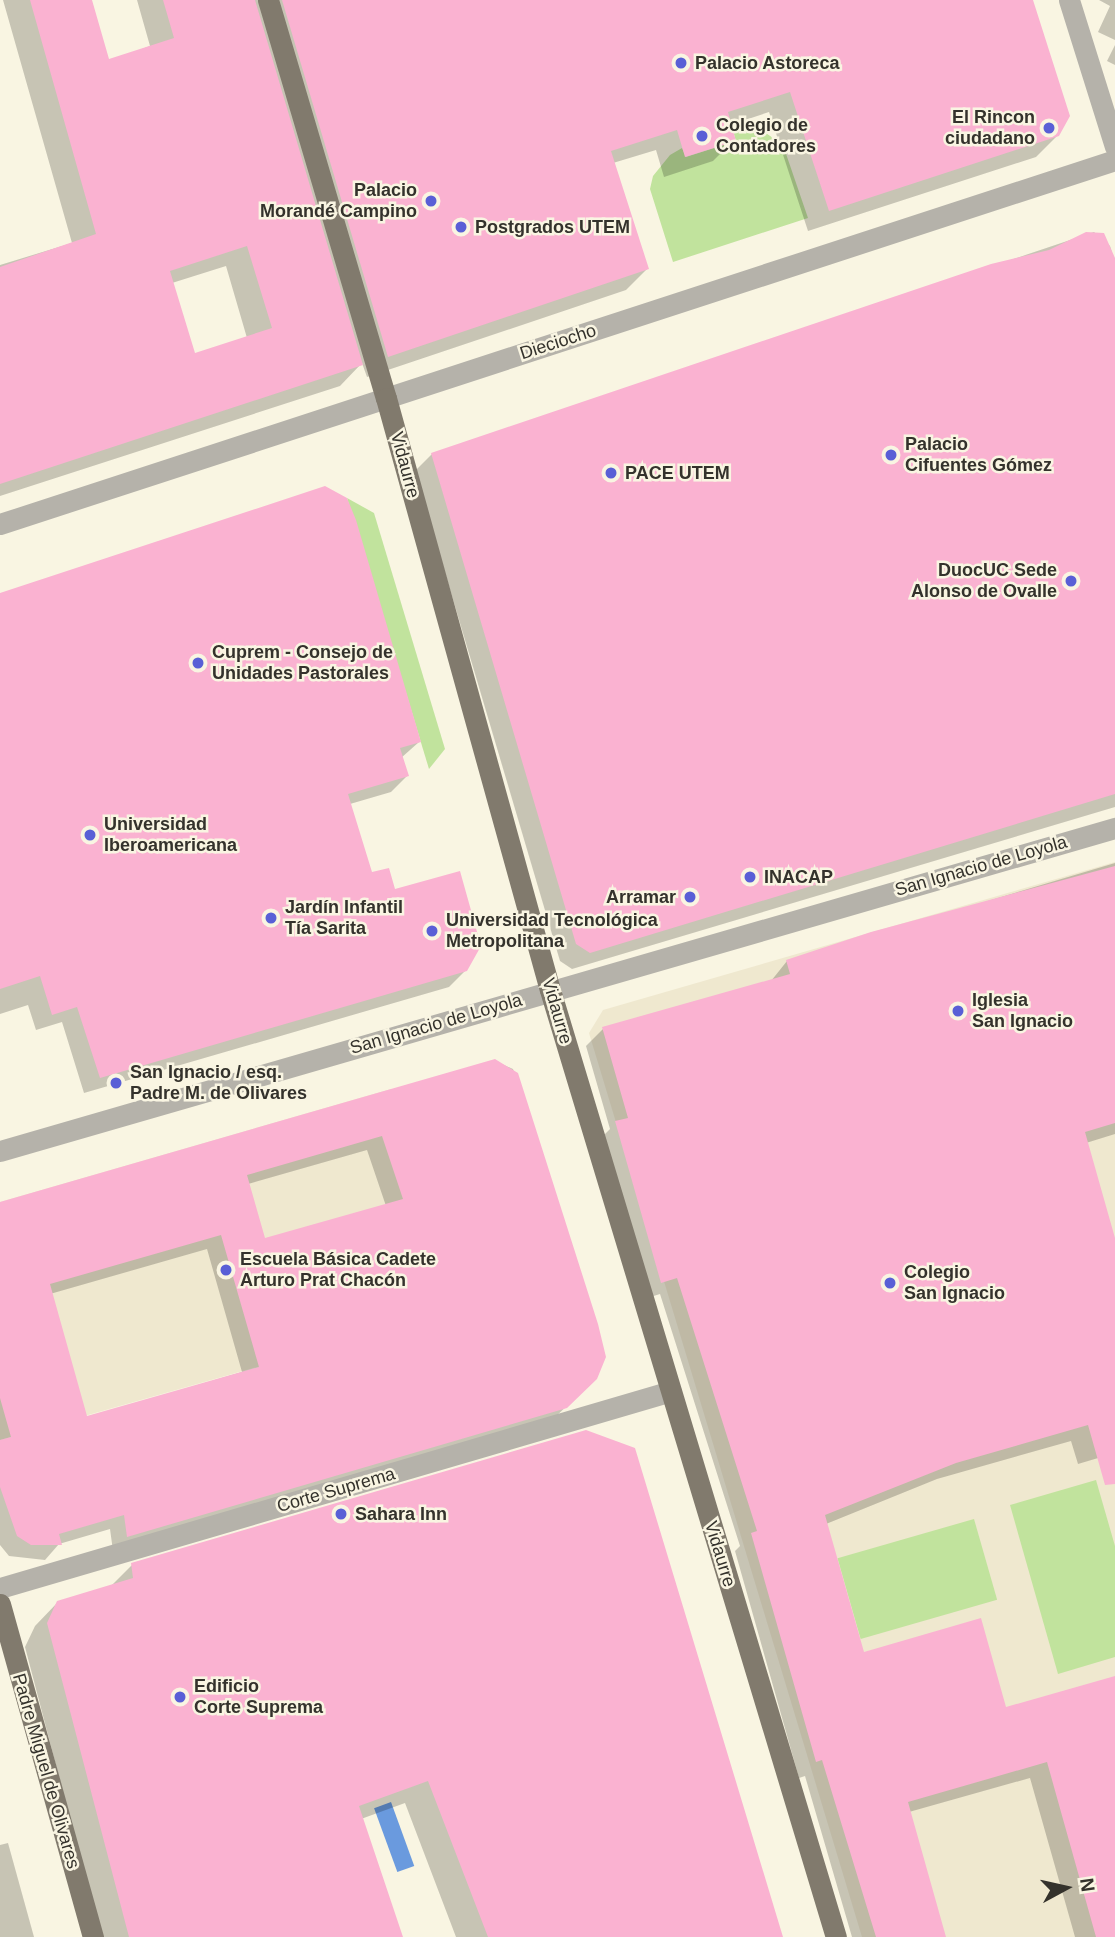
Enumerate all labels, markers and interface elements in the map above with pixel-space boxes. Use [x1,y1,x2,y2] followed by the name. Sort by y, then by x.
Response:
[695,52,840,74] place label: Palacio Astoreca
[673,55,689,71] marker: Palacio Astoreca
[945,107,1035,150] place label: El Rincon ciudadano
[716,115,816,158] place label: Colegio de Contadores
[1041,120,1057,136] marker: El Rincon ciudadano
[694,128,710,144] marker: Colegio de Contadores
[260,180,417,222] place label: Palacio Morandé Campino
[423,193,439,209] marker: Palacio Morandé Campino
[475,216,630,238] place label: Postgrados UTEM
[453,219,469,235] marker: Postgrados UTEM
[517,320,599,364] street label: Dieciocho
[386,430,424,500] street label: Vidaurre
[905,434,1052,476] place label: Palacio Cifuentes Gómez
[883,447,899,463] marker: Palacio Cifuentes Gómez
[625,462,730,484] place label: PACE UTEM
[603,465,619,481] marker: PACE UTEM
[911,560,1057,602] place label: DuocUC Sede Alonso de Ovalle
[1063,573,1079,589] marker: DuocUC Sede Alonso de Ovalle
[212,642,393,684] place label: Cuprem - Consejo de Unidades Pastorales
[190,655,206,671] marker: Cuprem - Consejo de Unidades Pastorales
[104,814,237,856] place label: Universidad Iberoamericana
[82,827,98,843] marker: Universidad Iberoamericana
[892,831,1070,901] street label: San Ignacio de Loyola
[764,866,833,888] place label: INACAP
[742,869,758,885] marker: INACAP
[606,886,676,908] place label: Arramar
[682,889,698,905] marker: Arramar
[285,897,403,940] place label: Jardín Infantil Tía Sarita
[263,910,279,926] marker: Jardín Infantil Tía Sarita
[446,910,658,953] place label: Universidad Tecnológica Metropolitana
[424,923,440,939] marker: Universidad Tecnológica Metropolitana
[537,975,577,1047] street label: Vidaurre
[347,989,525,1059] street label: San Ignacio de Loyola
[972,990,1073,1032] place label: Iglesia San Ignacio
[950,1003,966,1019] marker: Iglesia San Ignacio
[130,1062,307,1104] place label: San Ignacio / esq. Padre M. de Olivares
[108,1075,124,1091] marker: San Ignacio / esq. Padre M. de Olivares
[240,1249,436,1292] place label: Escuela Básica Cadete Arturo Prat Chacón
[218,1262,234,1278] marker: Escuela Básica Cadete Arturo Prat Chacón
[904,1262,1005,1304] place label: Colegio San Ignacio
[882,1275,898,1291] marker: Colegio San Ignacio
[274,1463,398,1517] street label: Corte Suprema
[355,1503,447,1525] place label: Sahara Inn
[333,1506,349,1522] marker: Sahara Inn
[700,1518,740,1590] street label: Vidaurre
[8,1671,84,1871] street label: Padre Miguel de Olivares
[194,1676,323,1718] place label: Edificio Corte Suprema
[172,1689,188,1705] marker: Edificio Corte Suprema
[1031,1853,1101,1923] north arrow
[1076,1877,1099,1893] text: N

